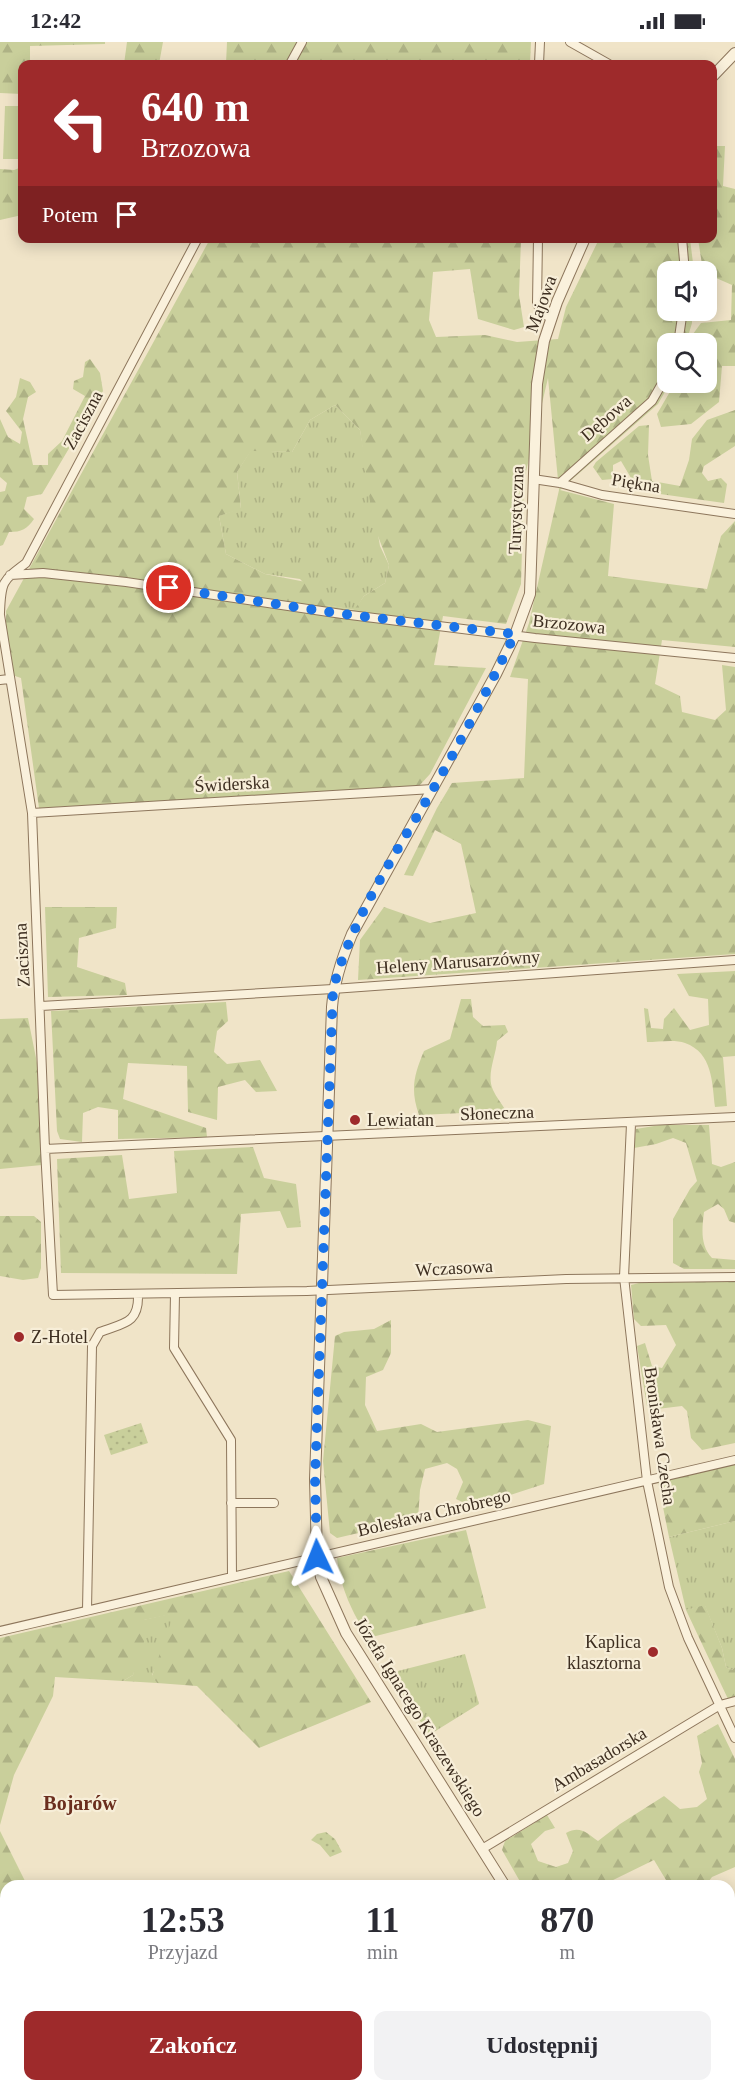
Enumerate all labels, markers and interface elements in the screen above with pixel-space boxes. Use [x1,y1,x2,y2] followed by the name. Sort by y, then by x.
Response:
[30,8,81,33] text: 12:42
[42,84,120,162] icon: left
[141,84,250,130] text: 640 m
[141,133,250,163] text: Brzozowa
[110,198,143,231] icon: arrive
[42,202,98,227] text: Potem
[657,261,717,393] map controls
[657,261,717,321] button: sound
[522,273,560,335] street label: Majowa
[657,333,717,393] button: search
[59,387,107,453] street label: Zaciszna
[577,391,635,445] street label: Dębowa
[504,466,528,554] street label: Turystyczna
[610,469,662,497] street label: Piękna
[143,562,194,613] pin
[152,571,185,604] icon: arrive
[532,610,606,638] street label: Brzozowa
[194,771,270,796] street label: Świderska
[10,923,34,987] street label: Zaciszna
[375,946,541,978] street label: Heleny Marusarzówny
[460,1102,534,1124] street label: Słoneczna
[367,1110,434,1130] place label: Lewiatan
[348,1113,362,1127] marker: Lewiatan
[415,1256,493,1280] street label: Wczasowa
[31,1327,88,1347] place label: Z-Hotel
[12,1330,26,1344] marker: Z-Hotel
[640,1366,680,1506] street label: Bronisława Czecha
[356,1486,512,1540] street label: Bolesława Chrobrego
[285,1525,349,1589] position arrow
[350,1614,490,1820] street label: Józefa Ignacego Kraszewskiego
[567,1632,641,1673] place label: Kaplica klasztorna
[646,1645,660,1659] marker: Kaplica klasztorna
[548,1723,650,1795] street label: Ambasadorska
[43,1792,117,1815] district label: Bojarów
[141,1900,225,1940] text: 12:53
[365,1900,399,1940] text: 11
[540,1900,594,1940] text: 870
[148,1941,218,1963] text: Przyjazd
[367,1941,398,1963] text: min
[559,1941,575,1963] text: m
[24,2011,362,2080] button: Zakończ
[374,2011,711,2080] button: Udostępnij

